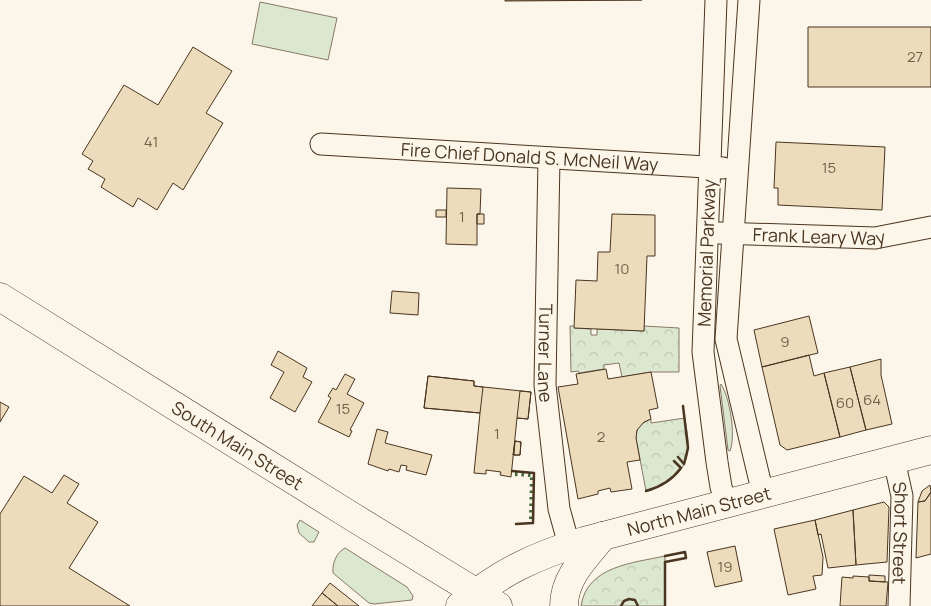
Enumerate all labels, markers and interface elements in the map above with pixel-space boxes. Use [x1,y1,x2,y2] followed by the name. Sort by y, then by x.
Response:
[907,46,923,67] house number: 27
[144,131,158,152] house number: 41
[400,137,660,176] street label: Fire Chief Donald S. McNeil Way
[822,157,836,178] house number: 15
[691,178,721,327] street label: Memorial Parkway
[459,206,465,227] house number: 1
[752,222,888,250] street label: Frank Leary Way
[615,258,630,279] house number: 10
[533,303,559,404] street label: Turner Lane
[780,331,790,352] house number: 9
[863,389,881,410] house number: 64
[836,392,854,413] house number: 60
[167,395,308,495] street label: South Main Street
[336,398,350,419] house number: 15
[494,423,500,444] house number: 1
[597,426,605,447] house number: 2
[887,479,914,585] street label: Short Street
[625,481,773,541] street label: North Main Street
[717,556,733,577] house number: 19

